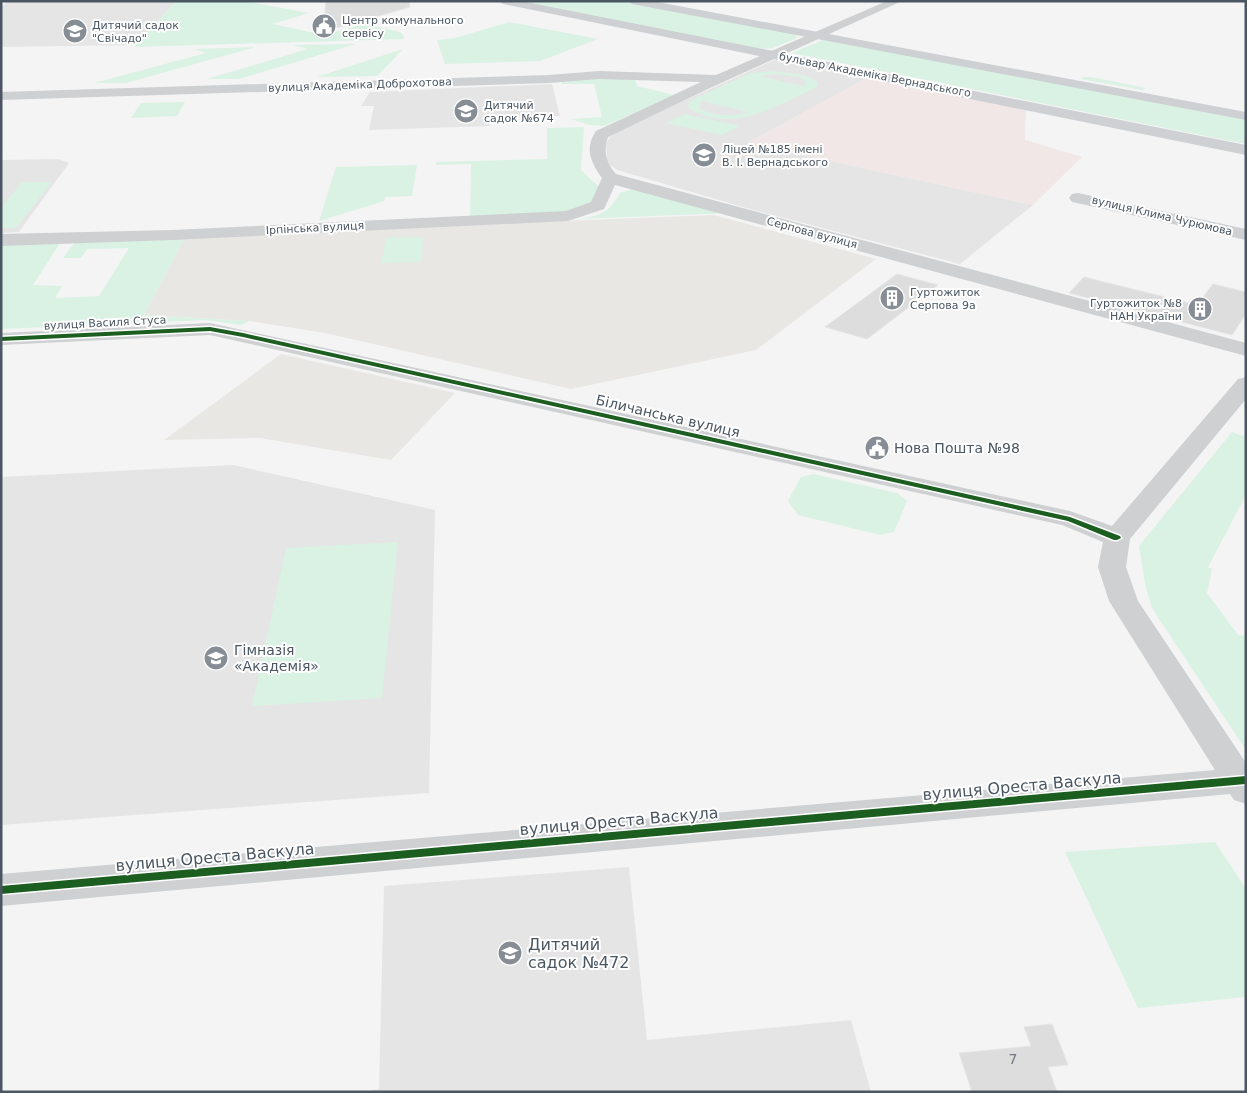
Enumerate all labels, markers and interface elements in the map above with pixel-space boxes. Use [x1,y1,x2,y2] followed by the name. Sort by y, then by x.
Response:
[311,13,337,39] public building icon: Центр комунального сервісу
[342,14,464,40] place label: Центр комунального сервісу
[62,18,88,44] school or university icon: Дитячий садок "Свічадо"
[92,19,179,45] place label: Дитячий садок "Свічадо"
[778,50,972,100] street label: бульвар Академіка Вернадського
[268,75,452,95] street label: вулиця Академіка Доброхотова
[453,98,479,124] school or university icon: Дитячий садок №674
[484,99,554,125] place label: Дитячий садок №674
[691,142,717,168] school or university icon: Ліцей №185 імені В. І. Вернадського
[722,143,828,169] place label: Ліцей №185 імені В. І. Вернадського
[1090,193,1234,239] street label: вулиця Клима Чурюмова
[765,215,859,251] street label: Серпова вулиця
[266,219,364,237] street label: Ірпінська вулиця
[879,285,905,311] building icon: Гуртожиток Серпова 9а
[910,286,981,312] place label: Гуртожиток Серпова 9а
[1187,296,1213,322] building icon: Гуртожиток №8 НАН України
[1090,297,1182,323] place label: Гуртожиток №8 НАН України
[43,313,167,333] street label: вулиця Василя Стуса
[594,392,742,440] street label: Біличанська вулиця
[864,435,890,461] public building icon: Нова Пошта №98
[894,440,1020,456] place label: Нова Пошта №98
[234,642,319,674] place label: Гімназія «Академія»
[203,645,229,671] school or university icon: Гімназія «Академія»
[922,768,1122,804] street label: вулиця Ореста Васкула
[519,803,719,839] street label: вулиця Ореста Васкула
[115,839,315,875] street label: вулиця Ореста Васкула
[528,935,629,972] place label: Дитячий садок №472
[497,940,523,966] school or university icon: Дитячий садок №472
[1009,1051,1017,1067] house number: 7

